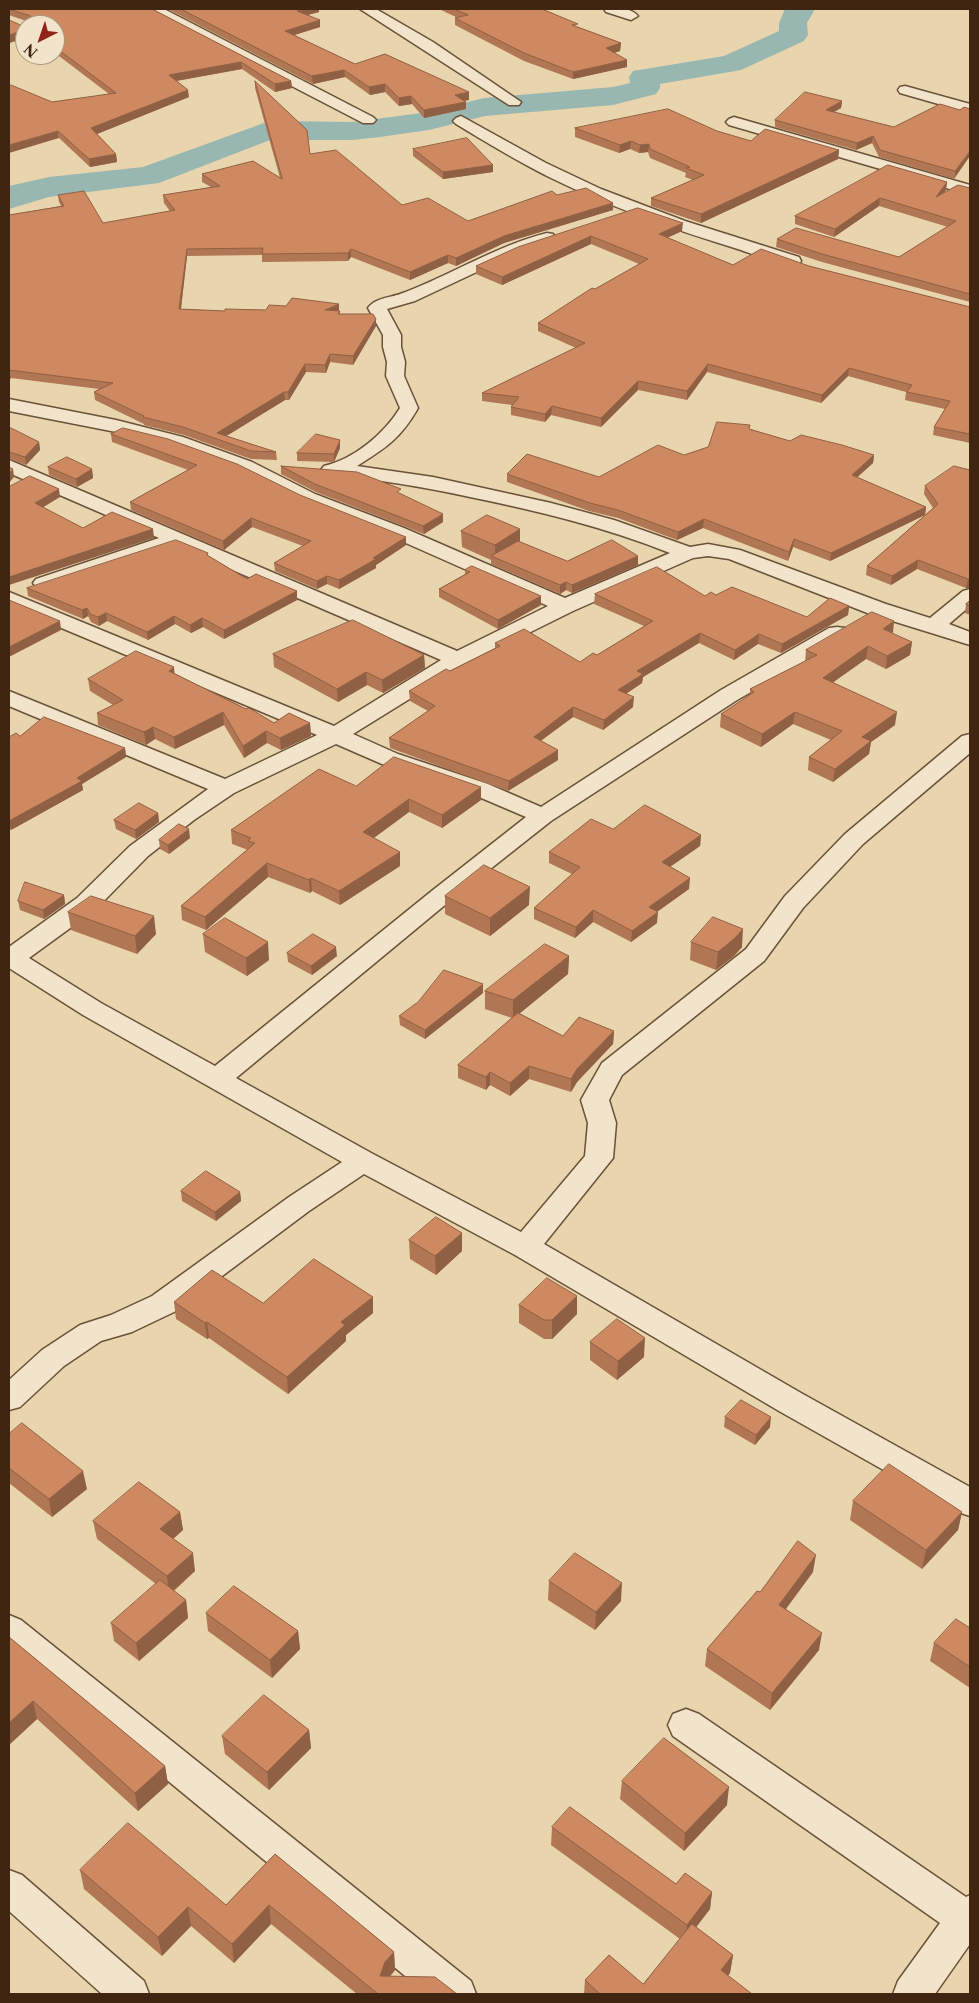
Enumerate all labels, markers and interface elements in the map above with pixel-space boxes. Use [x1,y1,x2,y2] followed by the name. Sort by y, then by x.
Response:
[15,15,65,65] north arrow
[20,40,41,61] text: N

